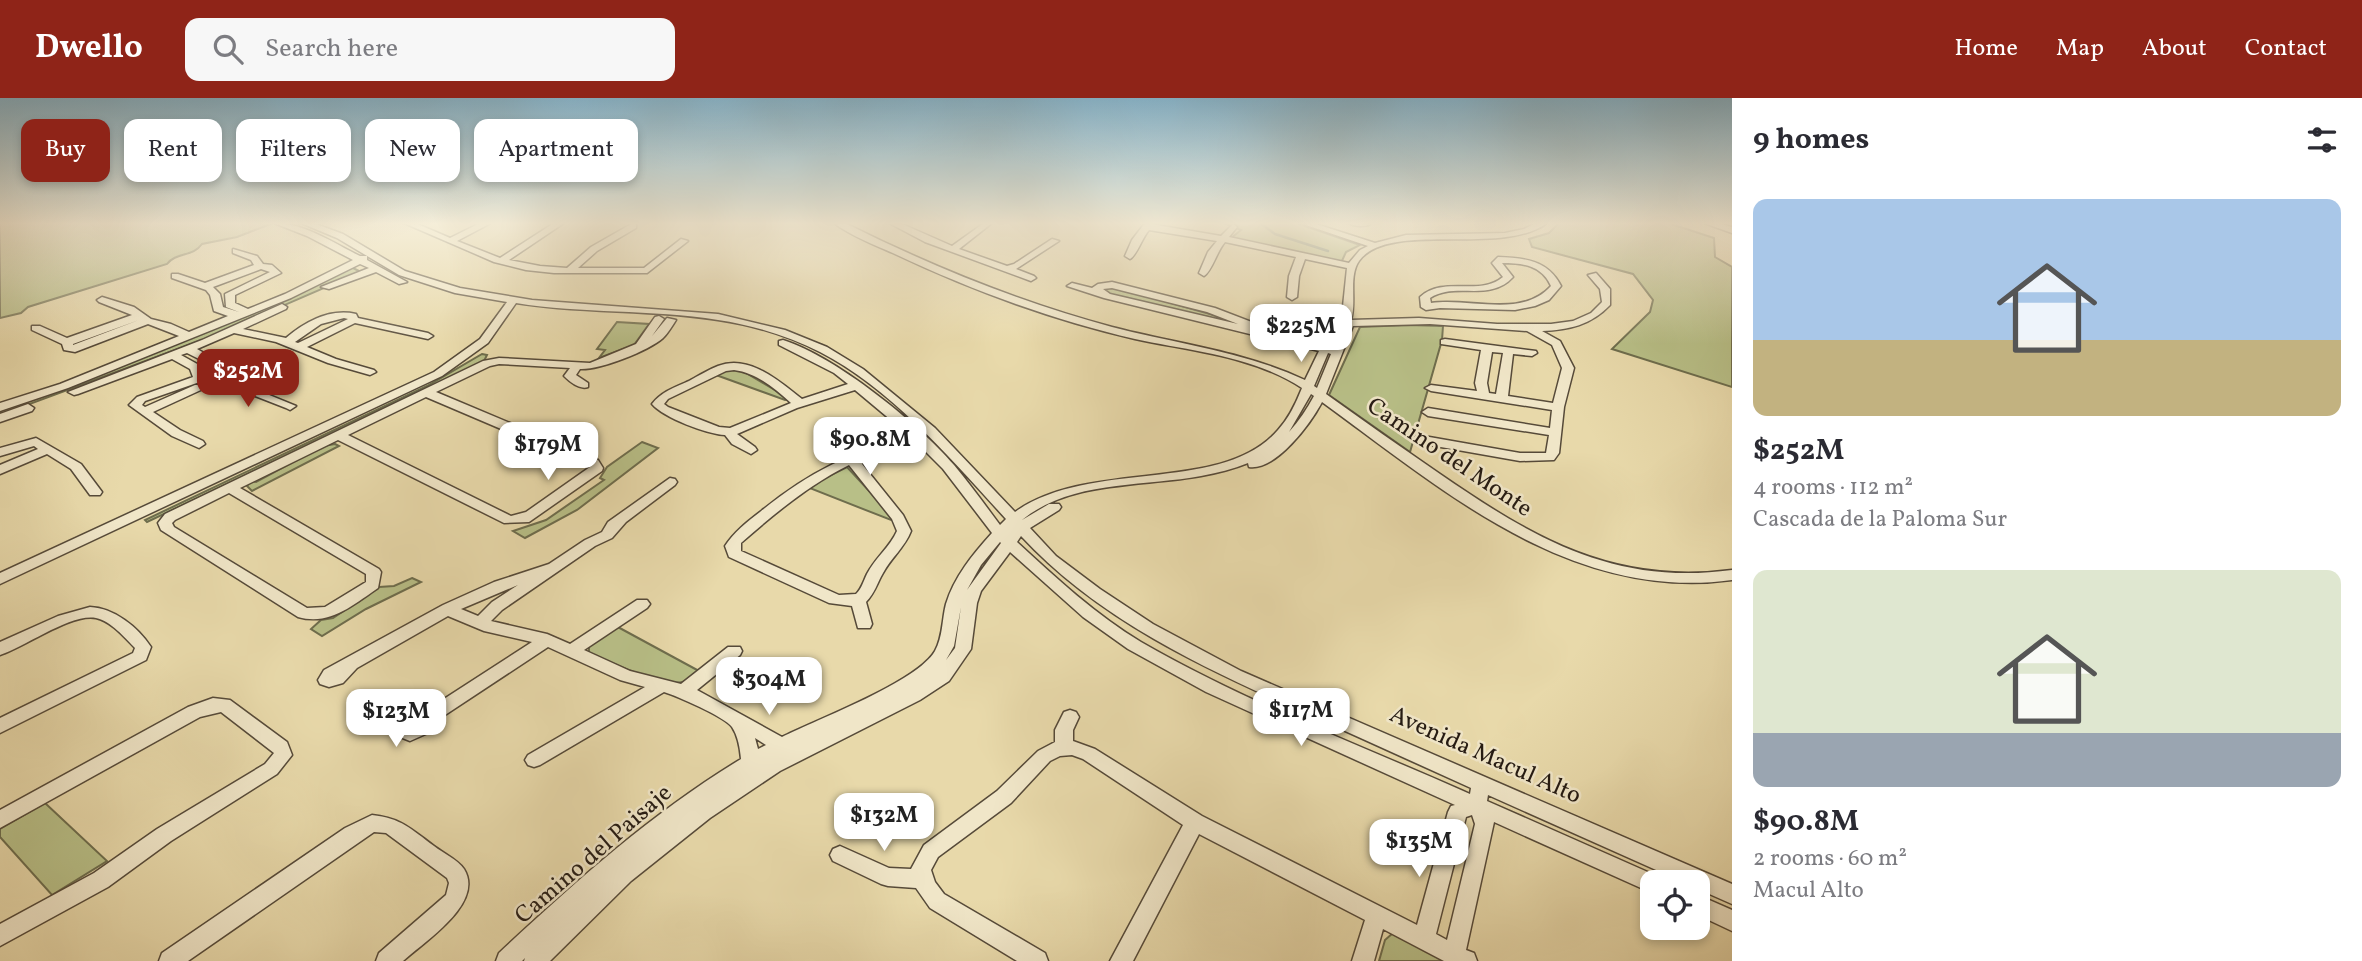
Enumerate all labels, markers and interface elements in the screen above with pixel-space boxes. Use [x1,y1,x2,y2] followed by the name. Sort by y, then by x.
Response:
[185,18,675,81] search box
[35,26,143,72] text: Dwello
[209,30,247,68] icon: search
[265,31,398,67] text: Search here
[1954,32,2018,66] text: Home
[2056,32,2104,66] text: Map
[2142,32,2207,66] text: About
[2245,32,2327,66] text: Contact
[21,119,110,182] chip: Buy
[124,119,222,182] chip: Rent
[236,119,351,182] chip: Filters
[365,119,460,182] chip: New
[474,119,638,182] chip: Apartment
[1753,119,1869,161] text: 9 homes
[2303,121,2341,159] icon: filters
[1984,245,2110,371] icon: home
[1252,304,1350,364] pin: $225M
[1266,311,1336,343] text: $225M
[199,350,297,409] pin: $252M
[213,356,283,388] text: $252M
[1359,390,1539,526] street label: Camino del Monte
[813,418,927,477] pin: $90.8M
[499,422,597,482] pin: $179M
[829,424,911,456] text: $90.8M
[514,429,582,461] text: $179M
[1753,430,1844,472] text: $252M
[1753,472,1913,504] text: 4 rooms · 112 m²
[1753,504,2007,536] text: Cascada de la Paloma Sur
[1984,616,2110,742] icon: home
[720,658,818,717] pin: $304M
[732,664,806,696] text: $304M
[1252,688,1350,748] pin: $117M
[347,690,445,749] pin: $123M
[1269,695,1333,727] text: $117M
[362,696,430,728] text: $123M
[1384,698,1586,814] street label: Avenida Macul Alto
[508,777,680,933] street label: Camino del Paisaje
[835,794,933,853] pin: $132M
[850,800,918,832] text: $132M
[1753,801,1859,843] text: $90.8M
[1370,820,1468,879] pin: $135M
[1385,826,1453,858] text: $135M
[1753,843,1907,875] text: 2 rooms · 60 m²
[1640,870,1710,940] map controls
[1640,870,1710,940] button: locate
[1753,875,1864,907] text: Macul Alto

